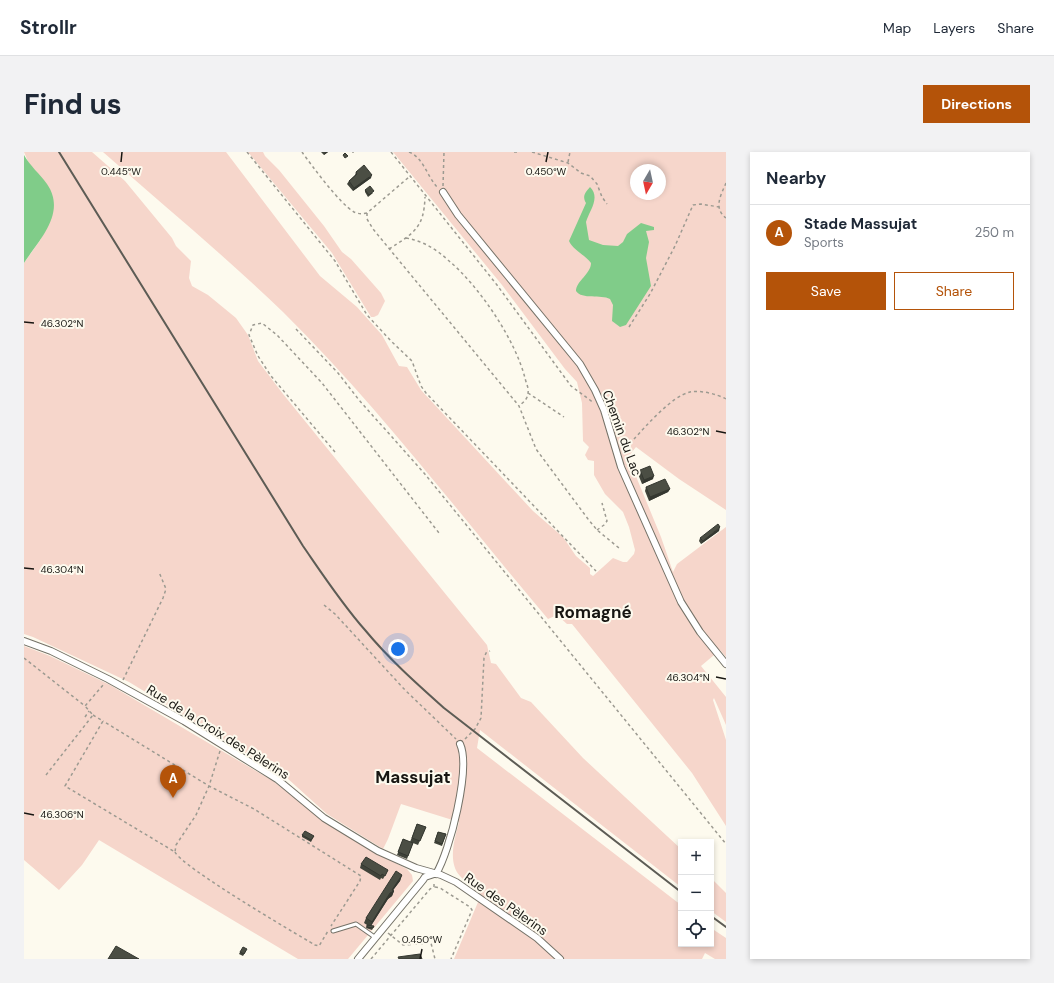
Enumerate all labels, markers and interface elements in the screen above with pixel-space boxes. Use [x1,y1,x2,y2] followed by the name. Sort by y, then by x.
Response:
[20,15,77,40] text: Strollr
[883,19,911,37] text: Map
[933,19,975,37] text: Layers
[997,19,1034,37] text: Share
[923,85,1030,123] button: Directions
[24,86,122,123] text: Find us
[630,164,666,200] north arrow
[101,165,141,178] text: 0.445°W
[526,165,567,178] text: 0.450°W
[766,167,826,189] text: Nearby
[804,214,917,234] text: Stade Massujat
[774,224,784,241] text: A
[975,224,1014,241] text: 250 m
[804,234,844,251] text: Sports
[766,272,886,310] button: Save
[894,272,1014,310] button: Share
[41,317,83,330] text: 46.302°N
[599,388,645,478] street label: Chemin du Lac
[667,425,709,438] text: 46.302°N
[40,563,84,576] text: 46.304°N
[554,601,632,623] district label: Romagné
[388,639,408,659] your location
[666,671,710,684] text: 46.304°N
[143,681,293,783] street label: Rue de la Croix des Pèlerins
[160,765,186,798] pin: A
[375,766,451,788] district label: Massujat
[40,808,84,821] text: 46.306°N
[678,839,714,947] map controls
[678,839,714,875] button: +
[461,869,551,939] street label: Rue des Pèlerins
[678,875,714,911] button: −
[678,911,714,947] button: locate
[402,933,443,946] text: 0.450°W

